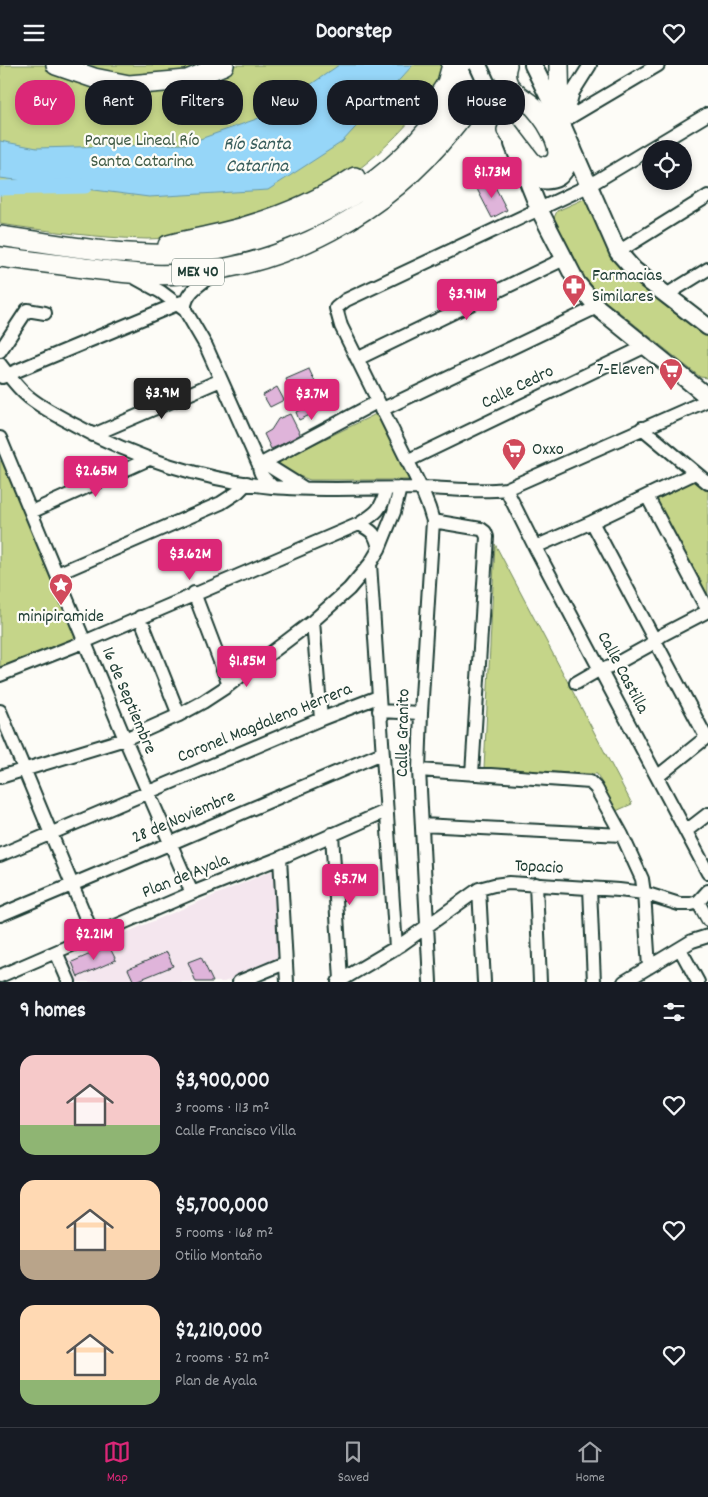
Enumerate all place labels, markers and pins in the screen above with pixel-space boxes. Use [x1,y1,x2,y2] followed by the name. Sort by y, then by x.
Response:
[451,157,533,199] pin: $1.73M
[592,264,663,310] place label: Farmacias Similares
[561,273,587,307] pharmacy icon: Farmacias Similares
[426,279,508,321] pin: $3.91M
[658,357,684,391] supermarket icon: 7-Eleven
[597,358,654,383] place label: 7-Eleven
[127,377,197,420] pin: $3.9M
[277,379,347,421] pin: $3.7M
[501,437,527,471] supermarket icon: Oxxo
[532,438,564,463] place label: Oxxo
[55,455,137,498] pin: $2.65M
[149,539,231,581] pin: $3.62M
[48,572,74,606] place icon: minipiramide
[18,605,104,630] place label: minipiramide
[206,645,288,688] pin: $1.85M
[315,863,385,906] pin: $5.7M
[53,919,135,961] pin: $2.21M

